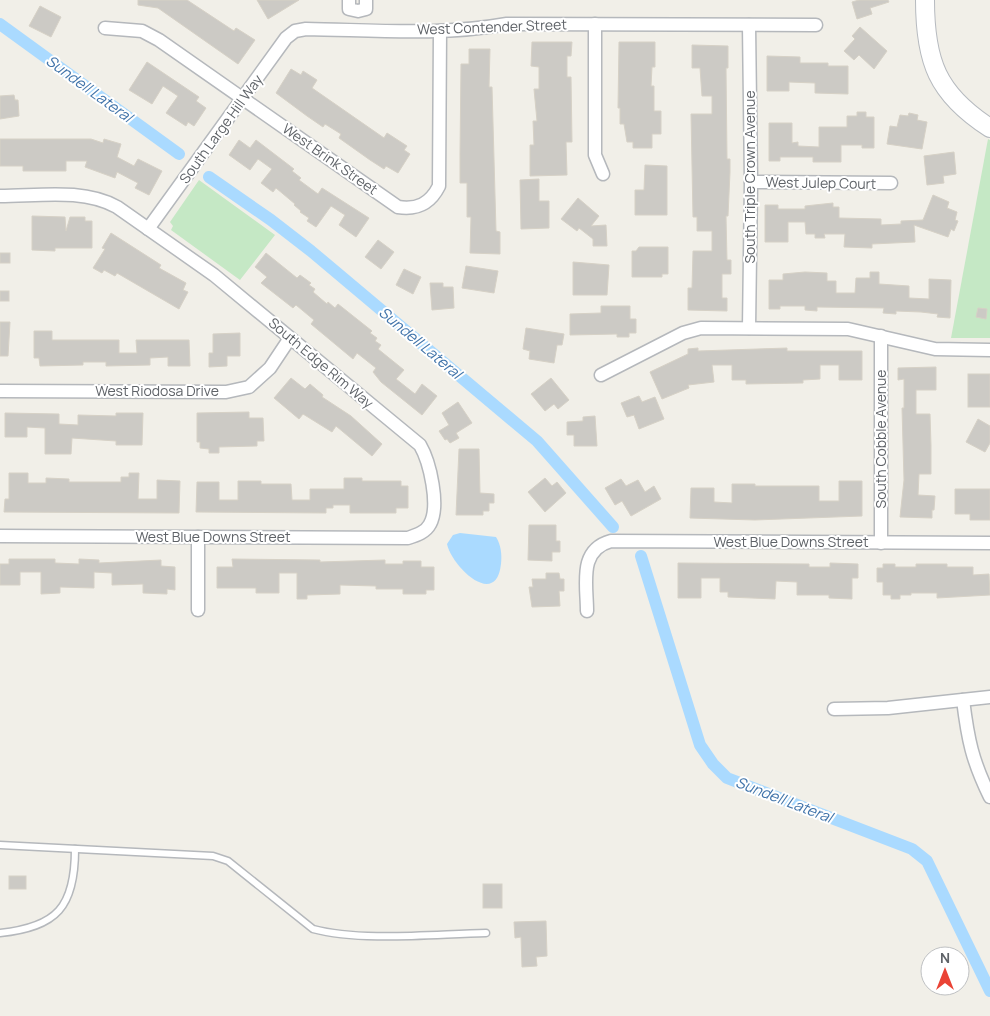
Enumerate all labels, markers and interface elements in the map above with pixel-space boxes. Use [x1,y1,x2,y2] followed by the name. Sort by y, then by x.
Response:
[417,14,568,39] street label: West Contender Street
[42,50,139,129] water label: Sundell Lateral
[175,70,267,187] street label: South Large Hill Way
[740,90,759,264] street label: South Triple Crown Avenue
[279,119,382,199] street label: West Brink Street
[766,172,877,193] street label: West Julep Court
[374,302,468,385] water label: Sundell Lateral
[265,313,378,413] street label: South Edge Rim Way
[871,369,890,509] street label: South Cobble Avenue
[95,381,219,400] street label: West Riodosa Drive
[135,527,291,546] street label: West Blue Downs Street
[713,532,869,551] street label: West Blue Downs Street
[733,771,838,829] water label: Sundell Lateral
[920,946,970,996] north arrow
[940,948,950,967] text: N

